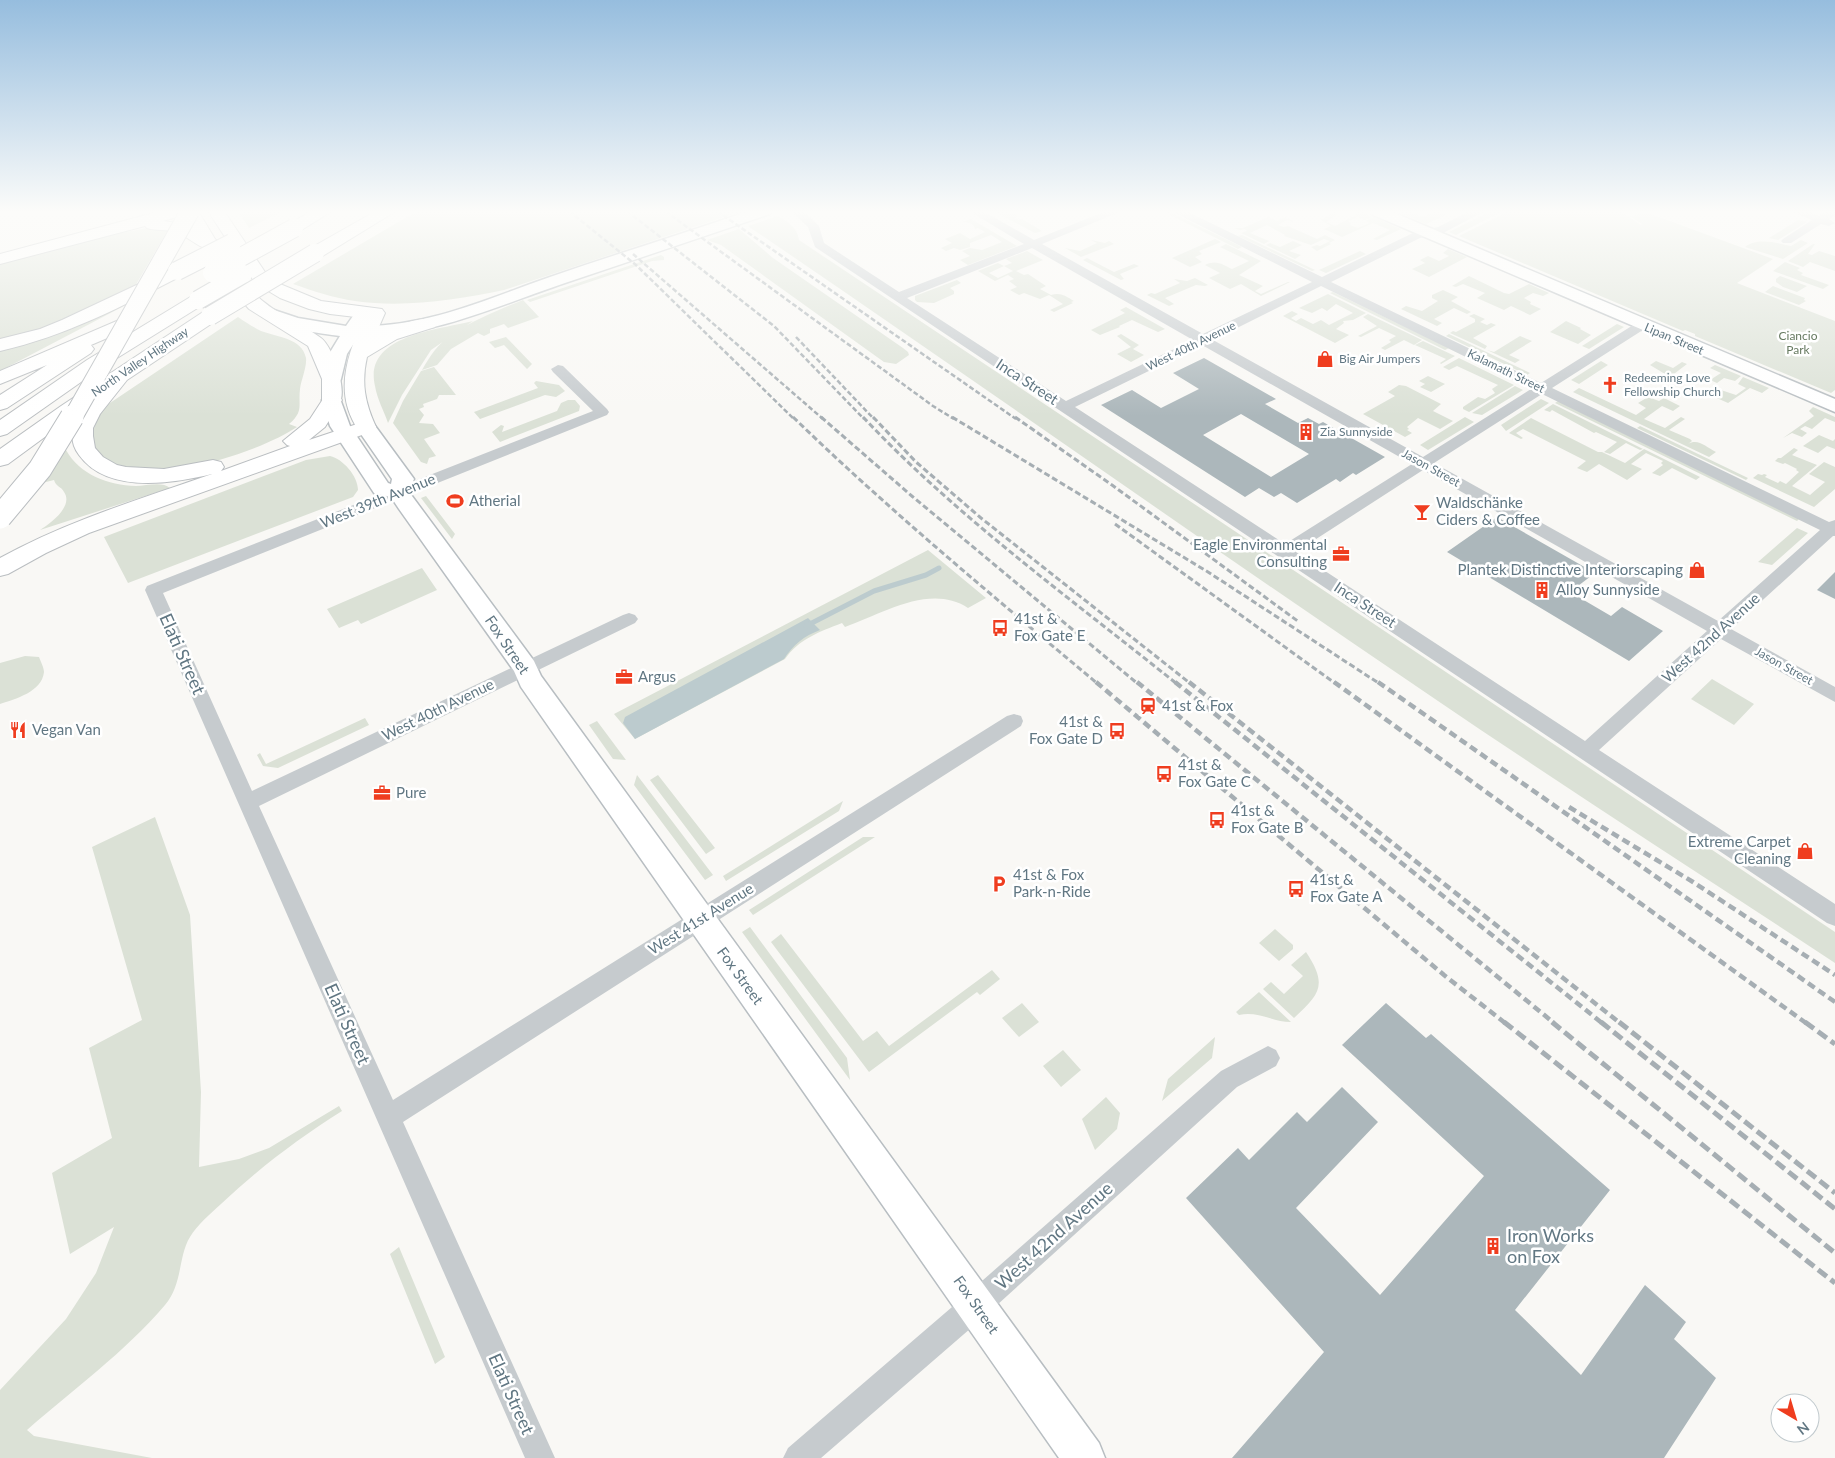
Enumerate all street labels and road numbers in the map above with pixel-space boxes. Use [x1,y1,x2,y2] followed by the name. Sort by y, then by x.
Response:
[1143,317,1238,374] street label: West 40th Avenue
[1642,319,1707,358] street label: Lipan Street
[88,323,192,400] street label: North Valley Highway
[1465,345,1548,396] street label: Kalamath Street
[993,354,1062,408] street label: Inca Street
[1400,445,1464,490] street label: Jason Street
[317,469,438,531] street label: West 39th Avenue
[1331,577,1400,631] street label: Inca Street
[1658,589,1763,686] street label: West 42nd Avenue
[155,610,211,698] street label: Elati Street
[482,612,534,678] street label: Fox Street
[1753,643,1817,688] street label: Jason Street
[379,674,497,744] street label: West 40th Avenue
[645,879,756,958] street label: West 41st Avenue
[714,943,768,1008] street label: Fox Street
[320,980,376,1068] street label: Elati Street
[990,1177,1117,1294] street label: West 42nd Avenue
[950,1272,1004,1337] street label: Fox Street
[484,1350,540,1438] street label: Elati Street

